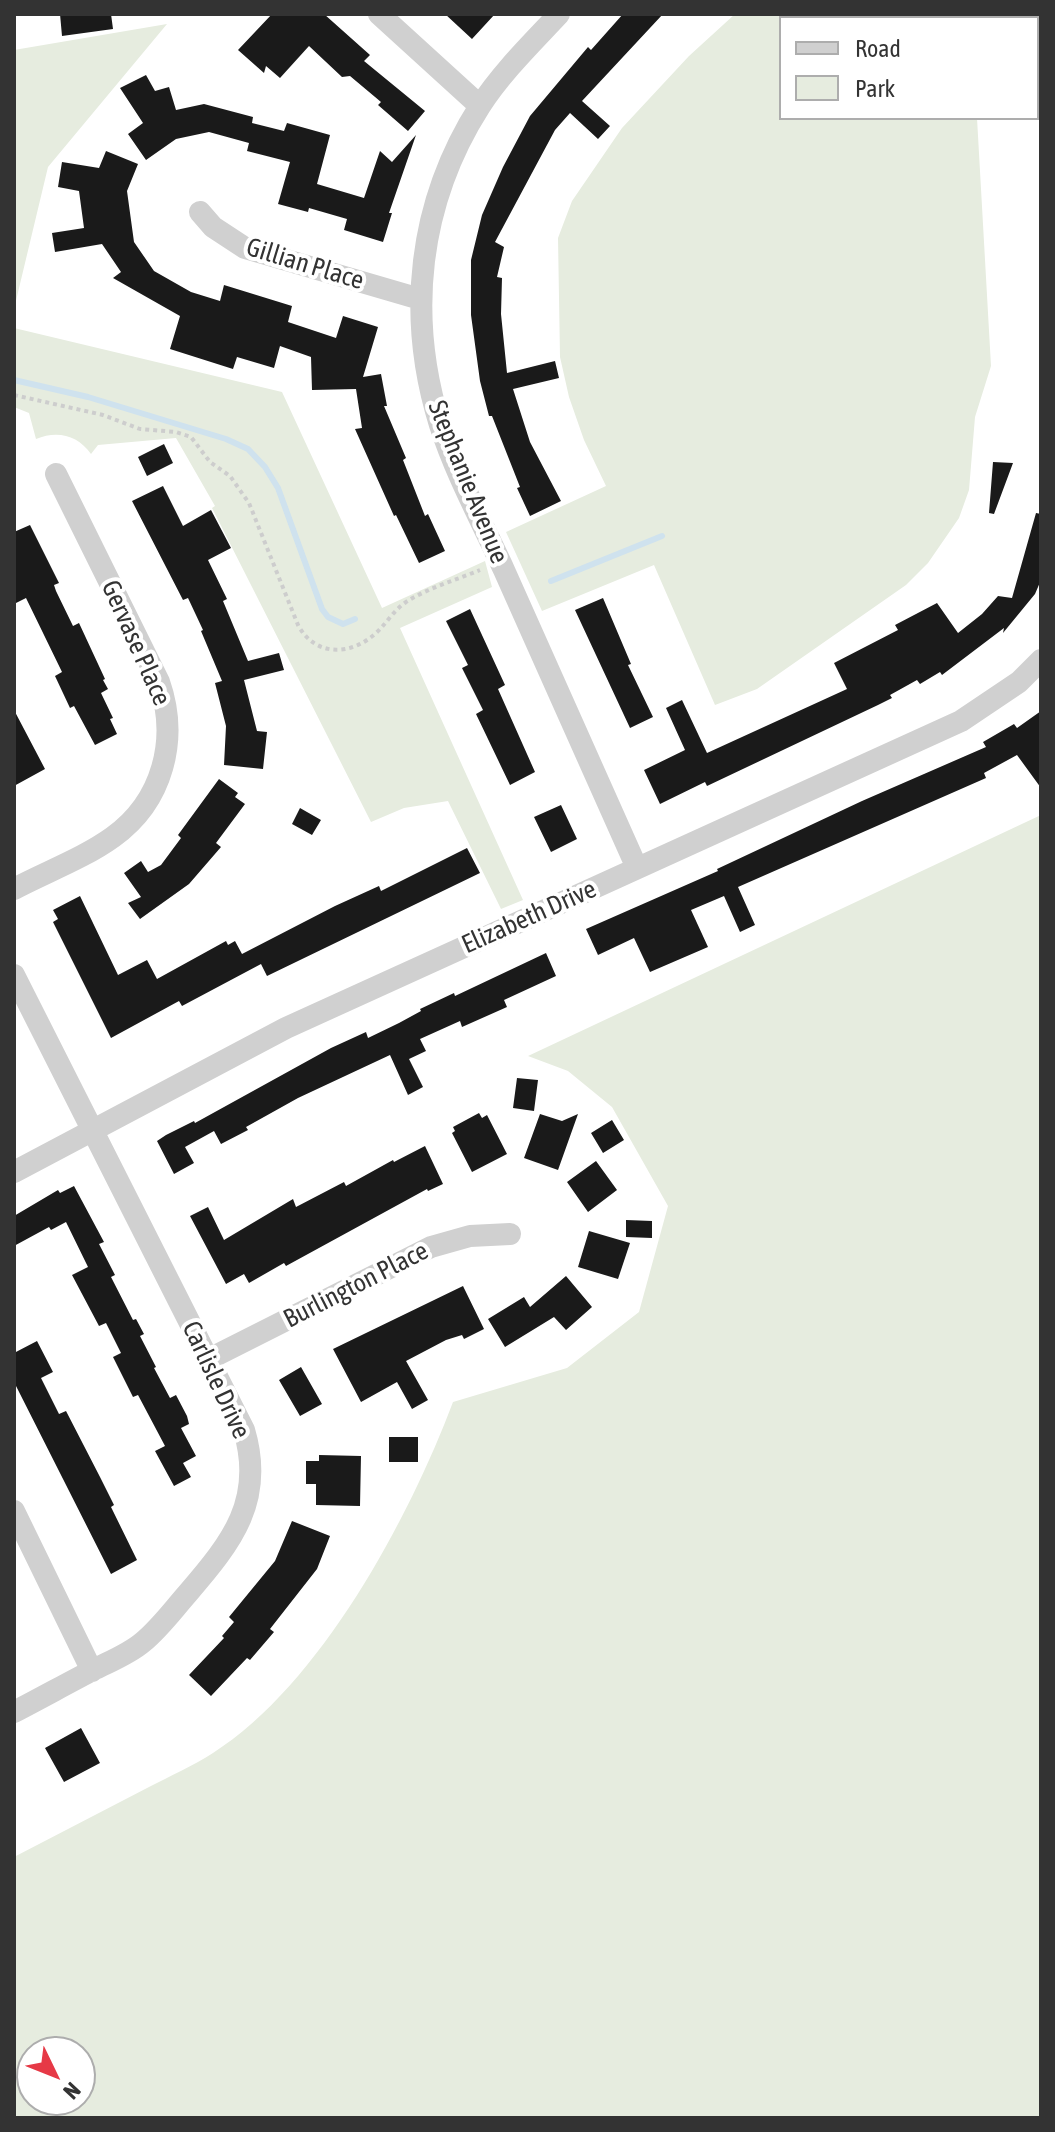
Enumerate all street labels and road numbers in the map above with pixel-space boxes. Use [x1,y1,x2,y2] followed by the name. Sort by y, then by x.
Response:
[243,231,367,297] street label: Gillian Place
[421,396,515,568] street label: Stephanie Avenue
[95,576,177,710] street label: Gervase Place
[457,874,601,960] street label: Elizabeth Drive
[279,1235,433,1335] street label: Burlington Place
[175,1316,257,1444] street label: Carlisle Drive

